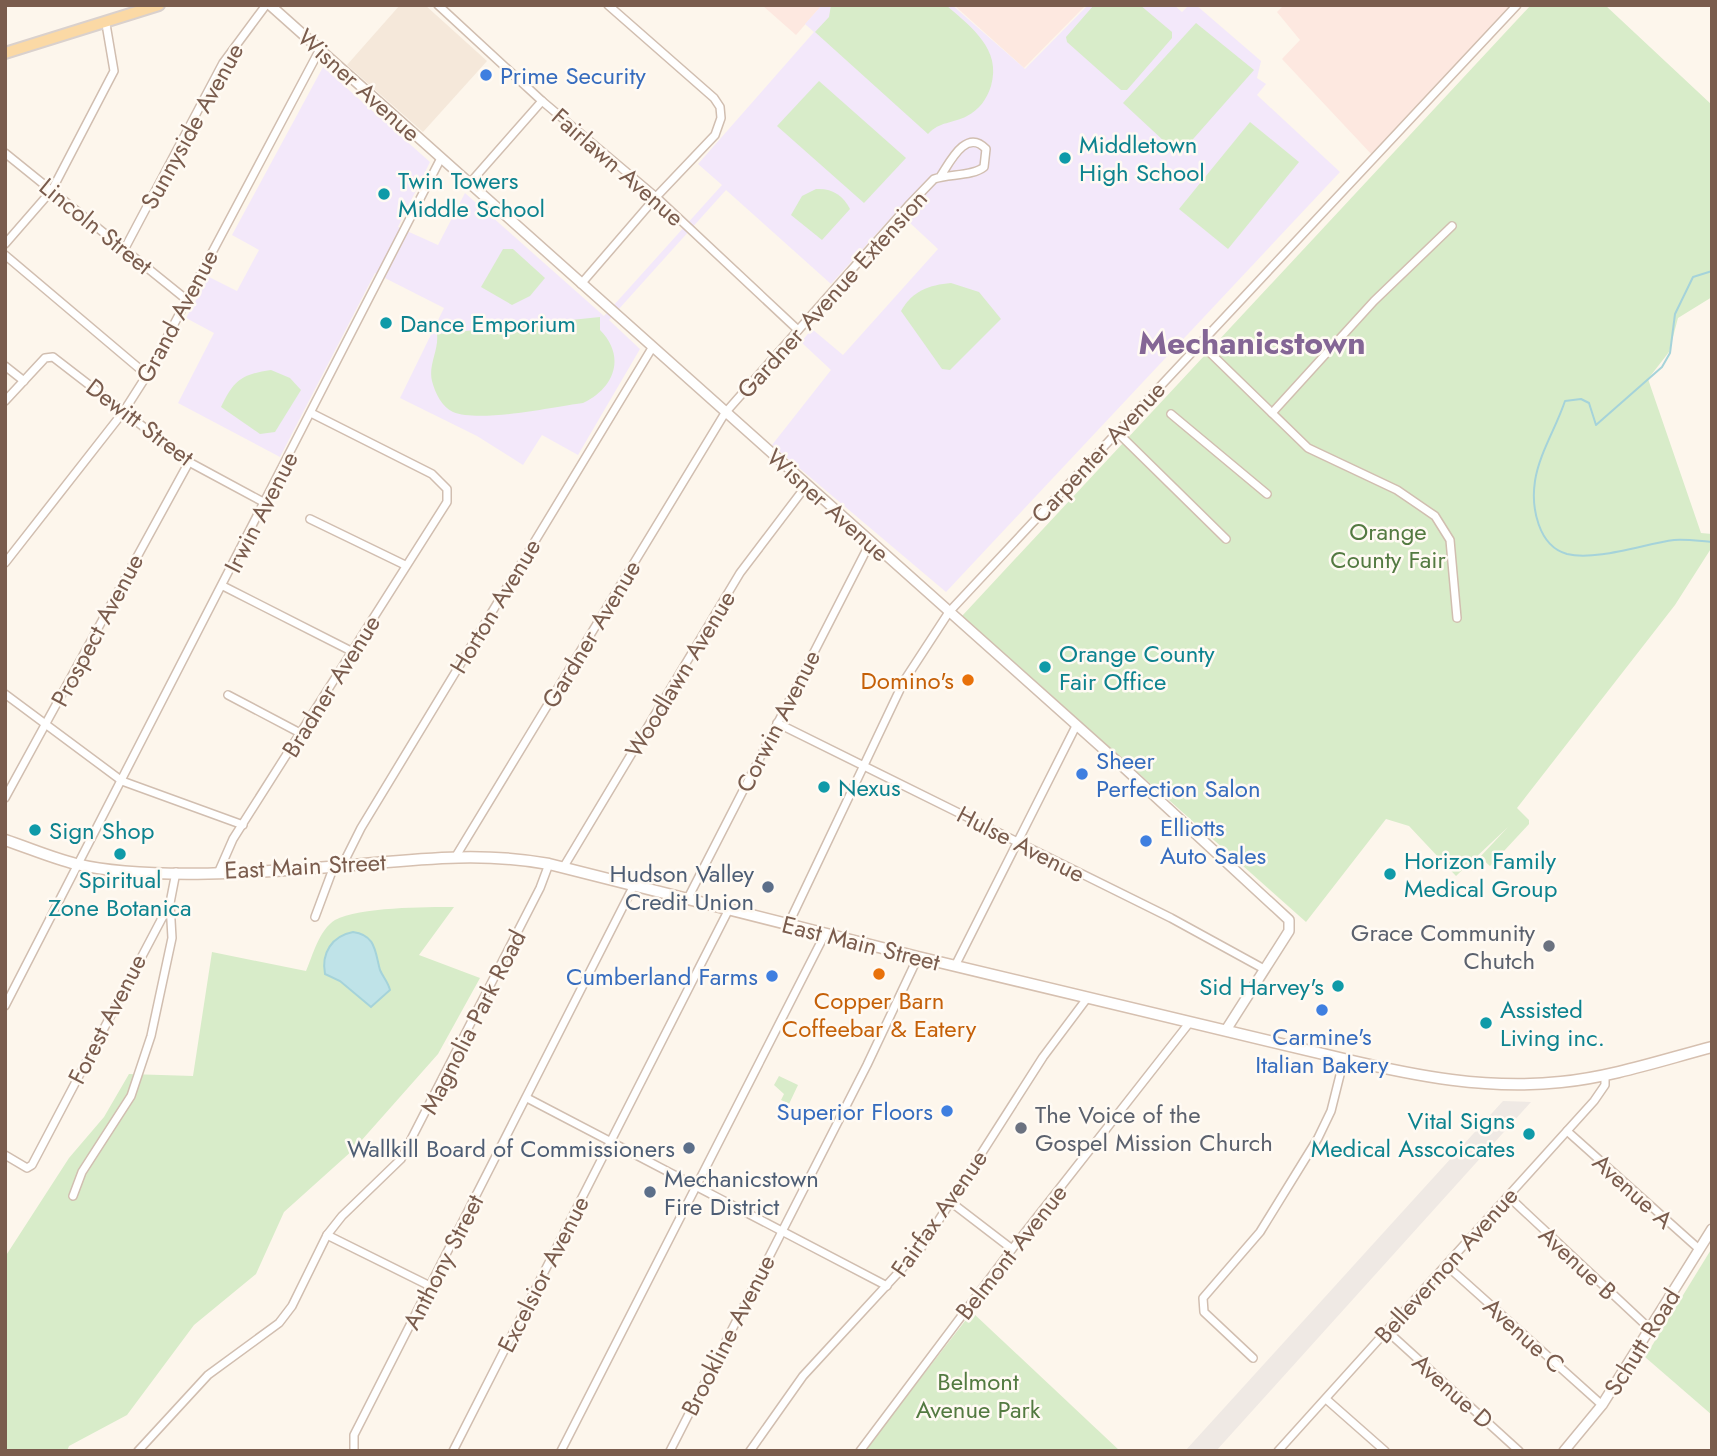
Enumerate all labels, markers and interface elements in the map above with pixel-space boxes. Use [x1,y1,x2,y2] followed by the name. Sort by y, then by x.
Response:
[290,20,428,150] street label: Wisner Avenue
[132,36,252,216] street label: Sunnyside Avenue
[500,58,646,93] place label: Prime Security
[478,67,494,83] marker: Prime Security
[544,100,692,234] street label: Fairlawn Avenue
[1079,127,1205,190] place label: Middletown High School
[1057,150,1073,166] marker: Middletown High School
[398,163,545,226] place label: Twin Towers Middle School
[32,169,160,283] street label: Lincoln Street
[729,182,935,406] street label: Gardner Avenue Extension
[376,186,392,202] marker: Twin Towers Middle School
[127,243,227,389] street label: Grand Avenue
[400,306,576,341] place label: Dance Emporium
[378,315,394,331] marker: Dance Emporium
[1138,320,1366,366] district label: Mechanicstown
[79,370,201,474] street label: Dewitt Street
[1023,373,1173,531] street label: Carpenter Avenue
[759,440,897,570] street label: Wisner Avenue
[215,445,307,579] street label: Irwin Avenue
[1330,514,1447,577] park label: Orange County Fair
[441,532,549,680] street label: Horton Avenue
[42,547,152,713] street label: Prospect Avenue
[533,553,649,715] street label: Gardner Avenue
[616,584,744,764] street label: Woodlawn Avenue
[273,608,389,764] street label: Bradner Avenue
[1059,636,1215,699] place label: Orange County Fair Office
[727,644,829,798] street label: Corwin Avenue
[1037,659,1053,675] marker: Orange County Fair Office
[861,663,954,698] place label: Domino's
[960,672,976,688] marker: Domino's
[1096,743,1261,806] place label: Sheer Perfection Salon
[1074,766,1090,782] marker: Sheer Perfection Salon
[838,770,901,805] place label: Nexus
[816,779,832,795] marker: Nexus
[951,797,1091,891] street label: Hulse Avenue
[1160,810,1266,873] place label: Elliotts Auto Sales
[49,813,154,848] place label: Sign Shop
[27,822,43,838] marker: Sign Shop
[1138,833,1154,849] marker: Elliotts Auto Sales
[1404,843,1557,906] place label: Horizon Family Medical Group
[223,844,387,888] street label: East Main Street
[112,846,128,862] marker: Spiritual Zone Botanica
[609,856,754,919] place label: Hudson Valley Credit Union
[48,862,192,925] place label: Spiritual Zone Botanica
[1382,866,1398,882] marker: Horizon Family Medical Group
[760,879,776,895] marker: Hudson Valley Credit Union
[778,906,944,980] street label: East Main Street
[1351,915,1535,978] place label: Grace Community Chutch
[411,924,535,1120] street label: Magnolia Park Road
[1541,938,1557,954] marker: Grace Community Chutch
[59,948,155,1090] street label: Forest Avenue
[566,959,758,994] place label: Cumberland Farms
[871,966,887,982] marker: Copper Barn Coffeebar & Eatery
[764,968,780,984] marker: Cumberland Farms
[1199,969,1324,1004] place label: Sid Harvey's
[1330,978,1346,994] marker: Sid Harvey's
[782,983,977,1046] place label: Copper Barn Coffeebar & Eatery
[1500,992,1605,1055] place label: Assisted Living inc.
[1314,1002,1330,1018] marker: Carmine's Italian Bakery
[1478,1015,1494,1031] marker: Assisted Living inc.
[1255,1019,1389,1082] place label: Carmine's Italian Bakery
[777,1094,933,1129] place label: Superior Floors
[1035,1097,1273,1160] place label: The Voice of the Gospel Mission Church
[939,1103,955,1119] marker: Superior Floors
[1311,1103,1515,1166] place label: Vital Signs Medical Asscoicates
[1013,1120,1029,1136] marker: The Voice of the Gospel Mission Church
[1521,1126,1537,1142] marker: Vital Signs Medical Asscoicates
[347,1131,675,1166] place label: Wallkill Board of Commissioners
[681,1140,697,1156] marker: Wallkill Board of Commissioners
[882,1142,996,1284] street label: Fairfax Avenue
[1585,1145,1681,1237] street label: Avenue A
[664,1161,819,1224] place label: Mechanicstown Fire District
[947,1177,1075,1327] street label: Belmont Avenue
[1366,1179,1526,1351] street label: Bellevernon Avenue
[642,1184,658,1200] marker: Mechanicstown Fire District
[394,1188,492,1336] street label: Anthony Street
[488,1190,598,1358] street label: Excelsior Avenue
[1531,1218,1625,1308] street label: Avenue B
[672,1248,784,1422] street label: Brookline Avenue
[1595,1282,1689,1402] street label: Schutt Road
[1476,1289,1572,1381] street label: Avenue C
[1405,1345,1501,1437] street label: Avenue D
[916,1364,1041,1427] park label: Belmont Avenue Park

